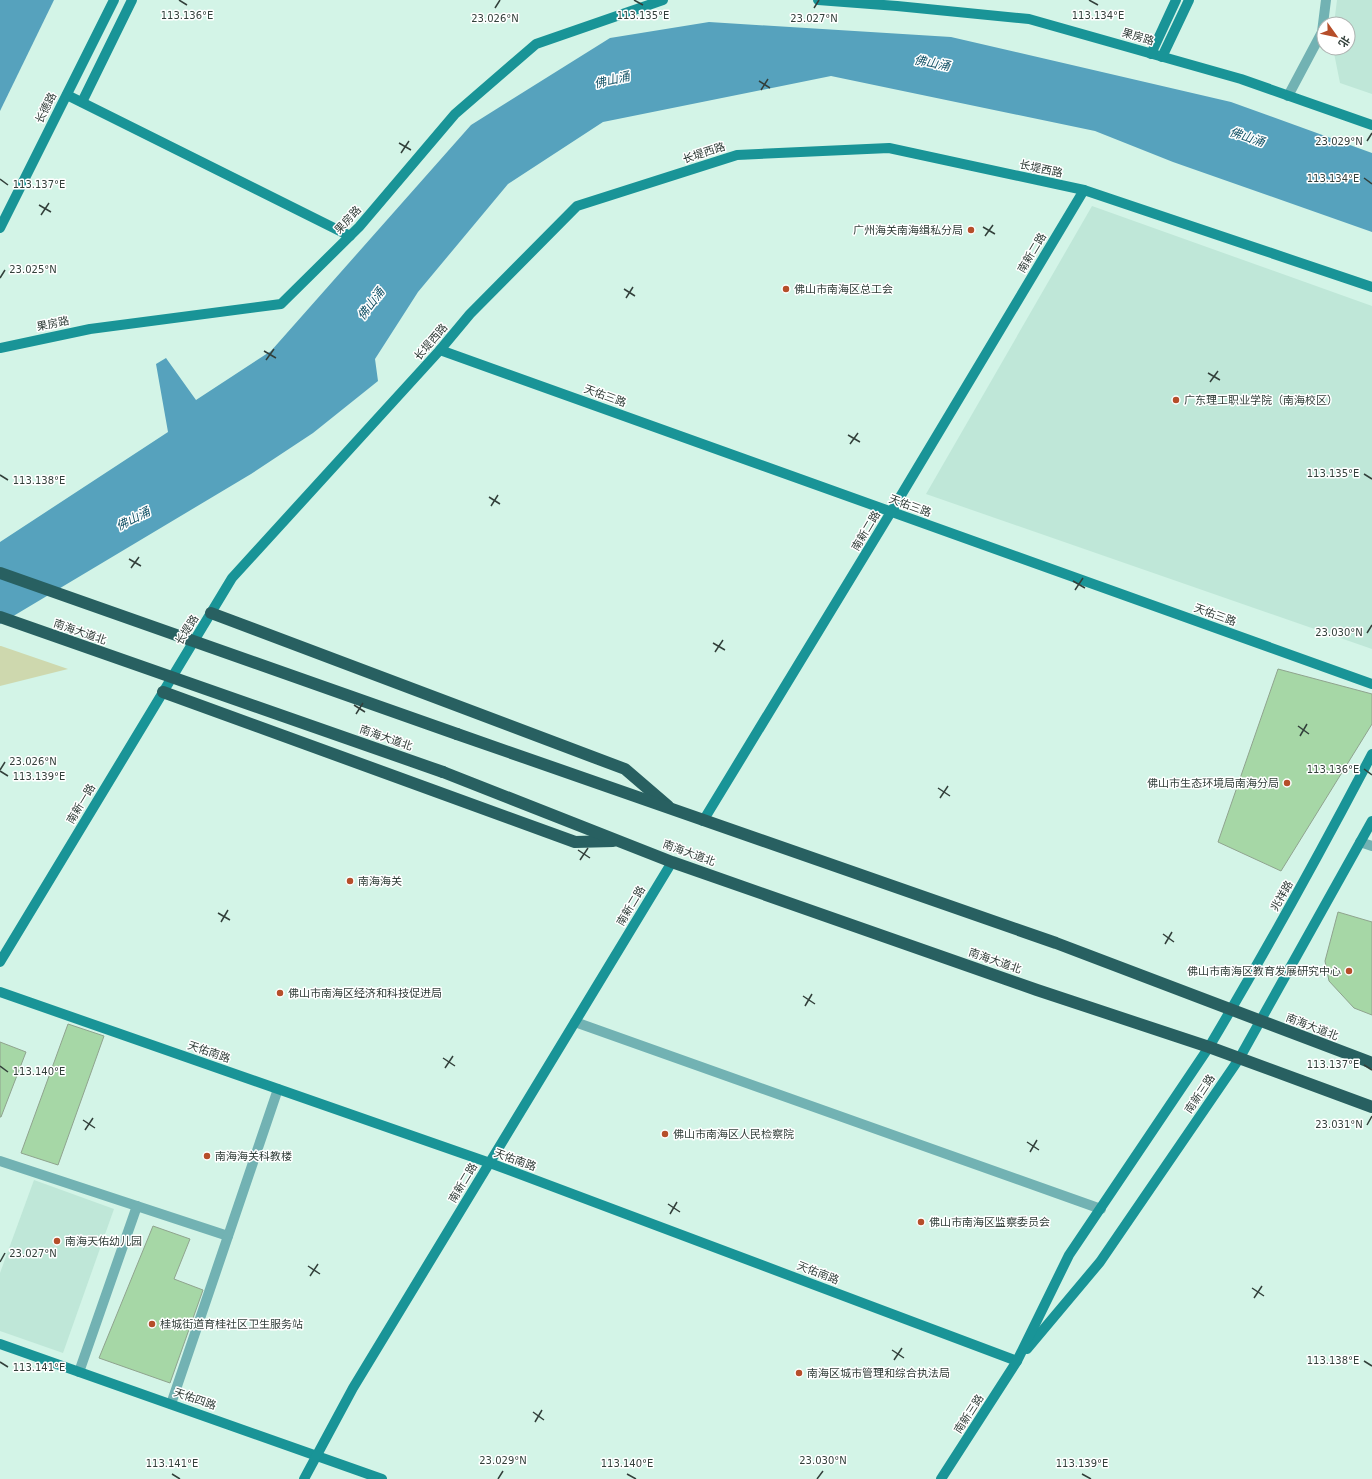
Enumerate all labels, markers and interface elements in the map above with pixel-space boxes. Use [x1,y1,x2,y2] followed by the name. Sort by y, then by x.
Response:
[161,10,213,21] text: 113.136°E
[617,10,669,21] text: 113.135°E
[1072,10,1124,21] text: 113.134°E
[471,13,519,24] text: 23.026°N
[790,13,838,24] text: 23.027°N
[1316,16,1356,56] north arrow
[1120,26,1156,48] street label: 果房路
[1336,33,1352,49] text: 北
[913,53,953,74] water label: 佛山涌
[593,69,633,91] water label: 佛山涌
[33,90,59,126] street label: 长德路
[1228,125,1268,150] water label: 佛山涌
[1315,136,1363,147] text: 23.029°N
[681,140,727,166] street label: 长堤西路
[1018,158,1064,180] street label: 长堤西路
[1307,173,1359,184] text: 113.134°E
[13,179,65,190] text: 113.137°E
[332,203,364,237] street label: 果房路
[853,224,963,237] place label: 广州海关南海缉私分局
[966,225,976,235] marker: 广州海关南海缉私分局
[1015,231,1049,275] street label: 南新二路
[9,264,57,275] text: 23.025°N
[794,283,893,296] place label: 佛山市南海区总工会
[355,284,389,323] water label: 佛山涌
[781,284,791,294] marker: 佛山市南海区总工会
[36,314,70,334] street label: 果房路
[412,321,450,363] street label: 长堤西路
[582,382,628,410] street label: 天佑三路
[1184,394,1338,407] place label: 广东理工职业学院（南海校区）
[1171,395,1181,405] marker: 广东理工职业学院（南海校区）
[1307,468,1359,479] text: 113.135°E
[13,475,65,486] text: 113.138°E
[887,492,933,520] street label: 天佑三路
[114,504,154,533] water label: 佛山涌
[849,509,883,553] street label: 南新二路
[1192,601,1238,629] street label: 天佑三路
[173,613,201,647] street label: 长堤路
[52,617,108,647] street label: 南海大道北
[1315,627,1363,638] text: 23.030°N
[358,723,414,753] street label: 南海大道北
[9,756,57,767] text: 23.026°N
[1307,764,1359,775] text: 113.136°E
[13,771,65,782] text: 113.139°E
[1147,777,1279,790] place label: 佛山市生态环境局南海分局
[1282,778,1292,788] marker: 佛山市生态环境局南海分局
[64,782,98,826] street label: 南新一路
[661,837,717,869] street label: 南海大道北
[358,875,402,888] place label: 南海海关
[345,876,355,886] marker: 南海海关
[1268,878,1296,914] street label: 兆祥路
[614,884,648,928] street label: 南新二路
[967,946,1023,976] street label: 南海大道北
[1187,965,1341,978] place label: 佛山市南海区教育发展研究中心
[1344,966,1354,976] marker: 佛山市南海区教育发展研究中心
[288,987,442,1000] place label: 佛山市南海区经济和科技促进局
[275,988,285,998] marker: 佛山市南海区经济和科技促进局
[1284,1011,1340,1043] street label: 南海大道北
[186,1039,232,1065] street label: 天佑南路
[1307,1059,1359,1070] text: 113.137°E
[13,1066,65,1077] text: 113.140°E
[1182,1072,1218,1116] street label: 南新三路
[1315,1119,1363,1130] text: 23.031°N
[673,1128,794,1141] place label: 佛山市南海区人民检察院
[660,1129,670,1139] marker: 佛山市南海区人民检察院
[492,1146,538,1174] street label: 天佑南路
[215,1150,292,1163] place label: 南海海关科教楼
[202,1151,212,1161] marker: 南海海关科教楼
[446,1161,480,1205] street label: 南新二路
[929,1216,1050,1229] place label: 佛山市南海区监察委员会
[916,1217,926,1227] marker: 佛山市南海区监察委员会
[65,1235,142,1248] place label: 南海天佑幼儿园
[52,1236,62,1246] marker: 南海天佑幼儿园
[9,1248,57,1259] text: 23.027°N
[795,1259,841,1287] street label: 天佑南路
[160,1318,303,1331] place label: 桂城街道育桂社区卫生服务站
[147,1319,157,1329] marker: 桂城街道育桂社区卫生服务站
[1307,1355,1359,1366] text: 113.138°E
[13,1362,65,1373] text: 113.141°E
[807,1367,950,1380] place label: 南海区城市管理和综合执法局
[794,1368,804,1378] marker: 南海区城市管理和综合执法局
[172,1386,218,1412] street label: 天佑四路
[952,1392,986,1436] street label: 南新三路
[479,1455,527,1466] text: 23.029°N
[799,1455,847,1466] text: 23.030°N
[146,1458,198,1469] text: 113.141°E
[601,1458,653,1469] text: 113.140°E
[1056,1458,1108,1469] text: 113.139°E

